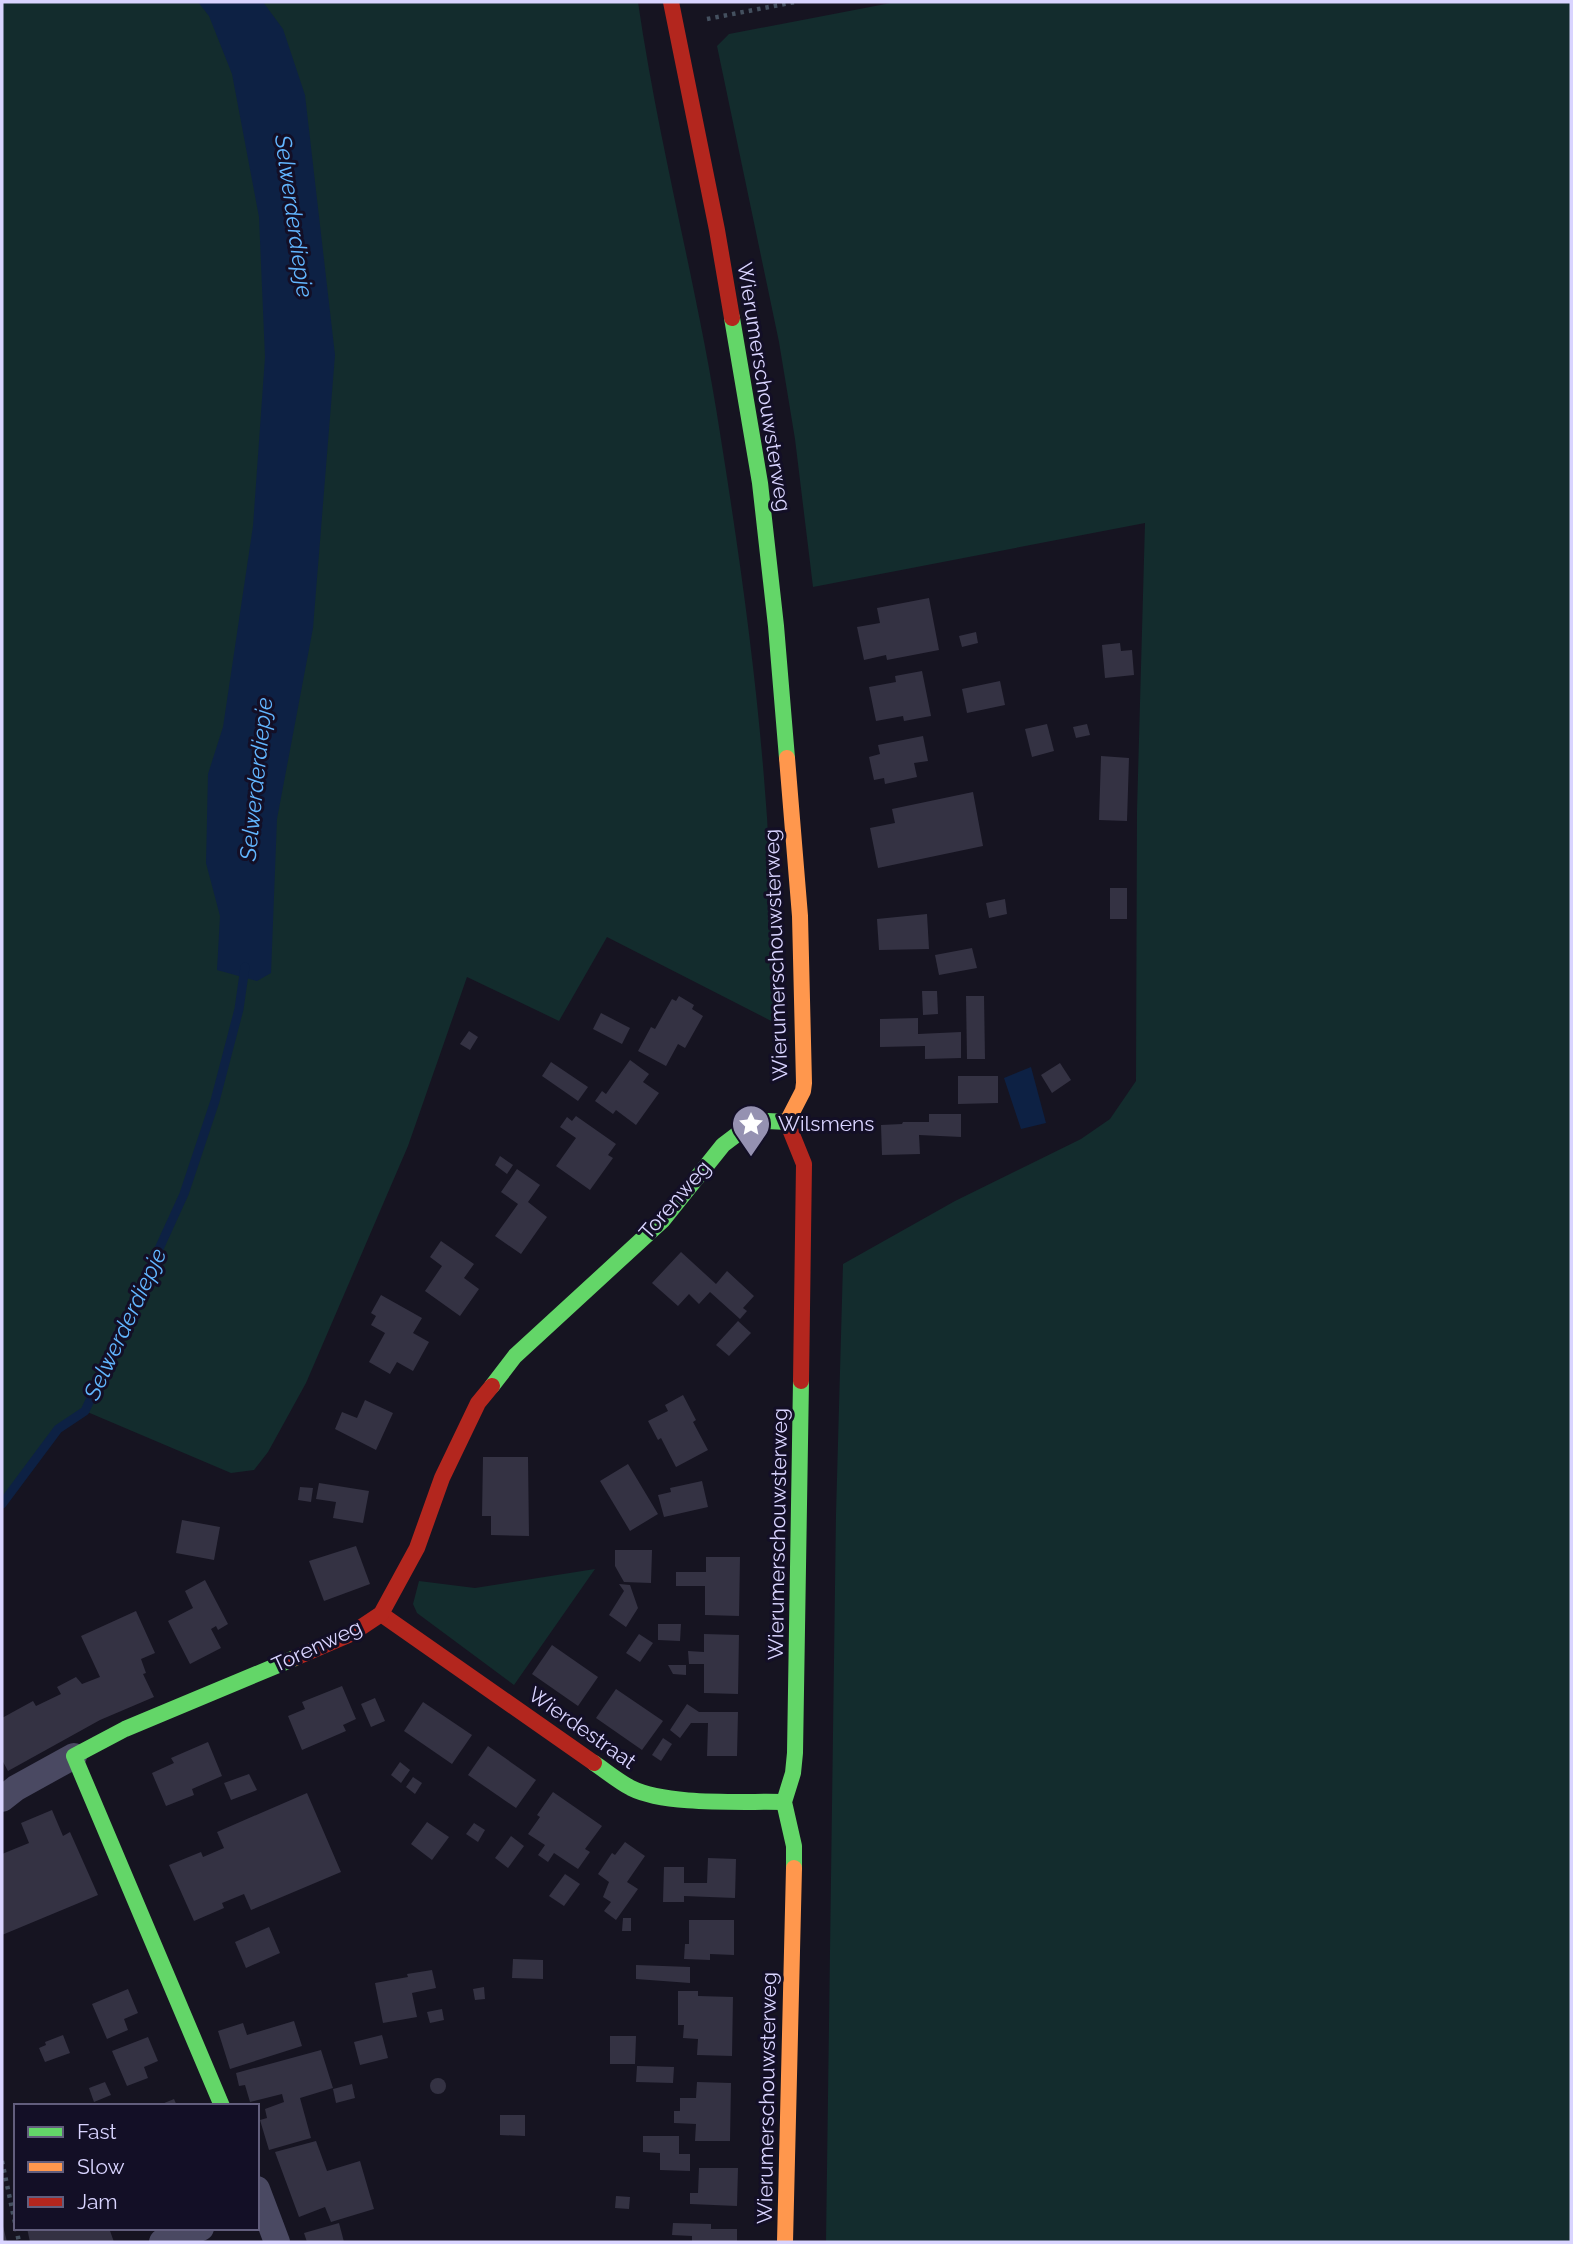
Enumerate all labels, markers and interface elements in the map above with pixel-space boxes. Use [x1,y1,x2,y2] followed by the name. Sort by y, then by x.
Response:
[270,132,319,299] water label: Selwerderdiepje
[732,260,797,513] street label: Wierumerschouwsterweg
[233,696,278,863] water label: Selwerderdiepje
[759,829,792,1081] street label: Wierumerschouwsterweg
[730,1103,772,1158] place icon: Wilsmens
[778,1111,874,1136] place label: Wilsmens
[634,1155,716,1244] street label: Torenweg
[77,1244,171,1405] water label: Selwerderdiepje
[763,1408,792,1660] street label: Wierumerschouwsterweg
[268,1614,366,1677] street label: Torenweg
[524,1681,641,1774] street label: Wierdestraat
[752,1972,781,2224] street label: Wierumerschouwsterweg
[14,2104,259,2230] legend
[77,2119,117,2144] text: Fast
[77,2154,125,2179] text: Slow
[77,2189,118,2214] text: Jam

